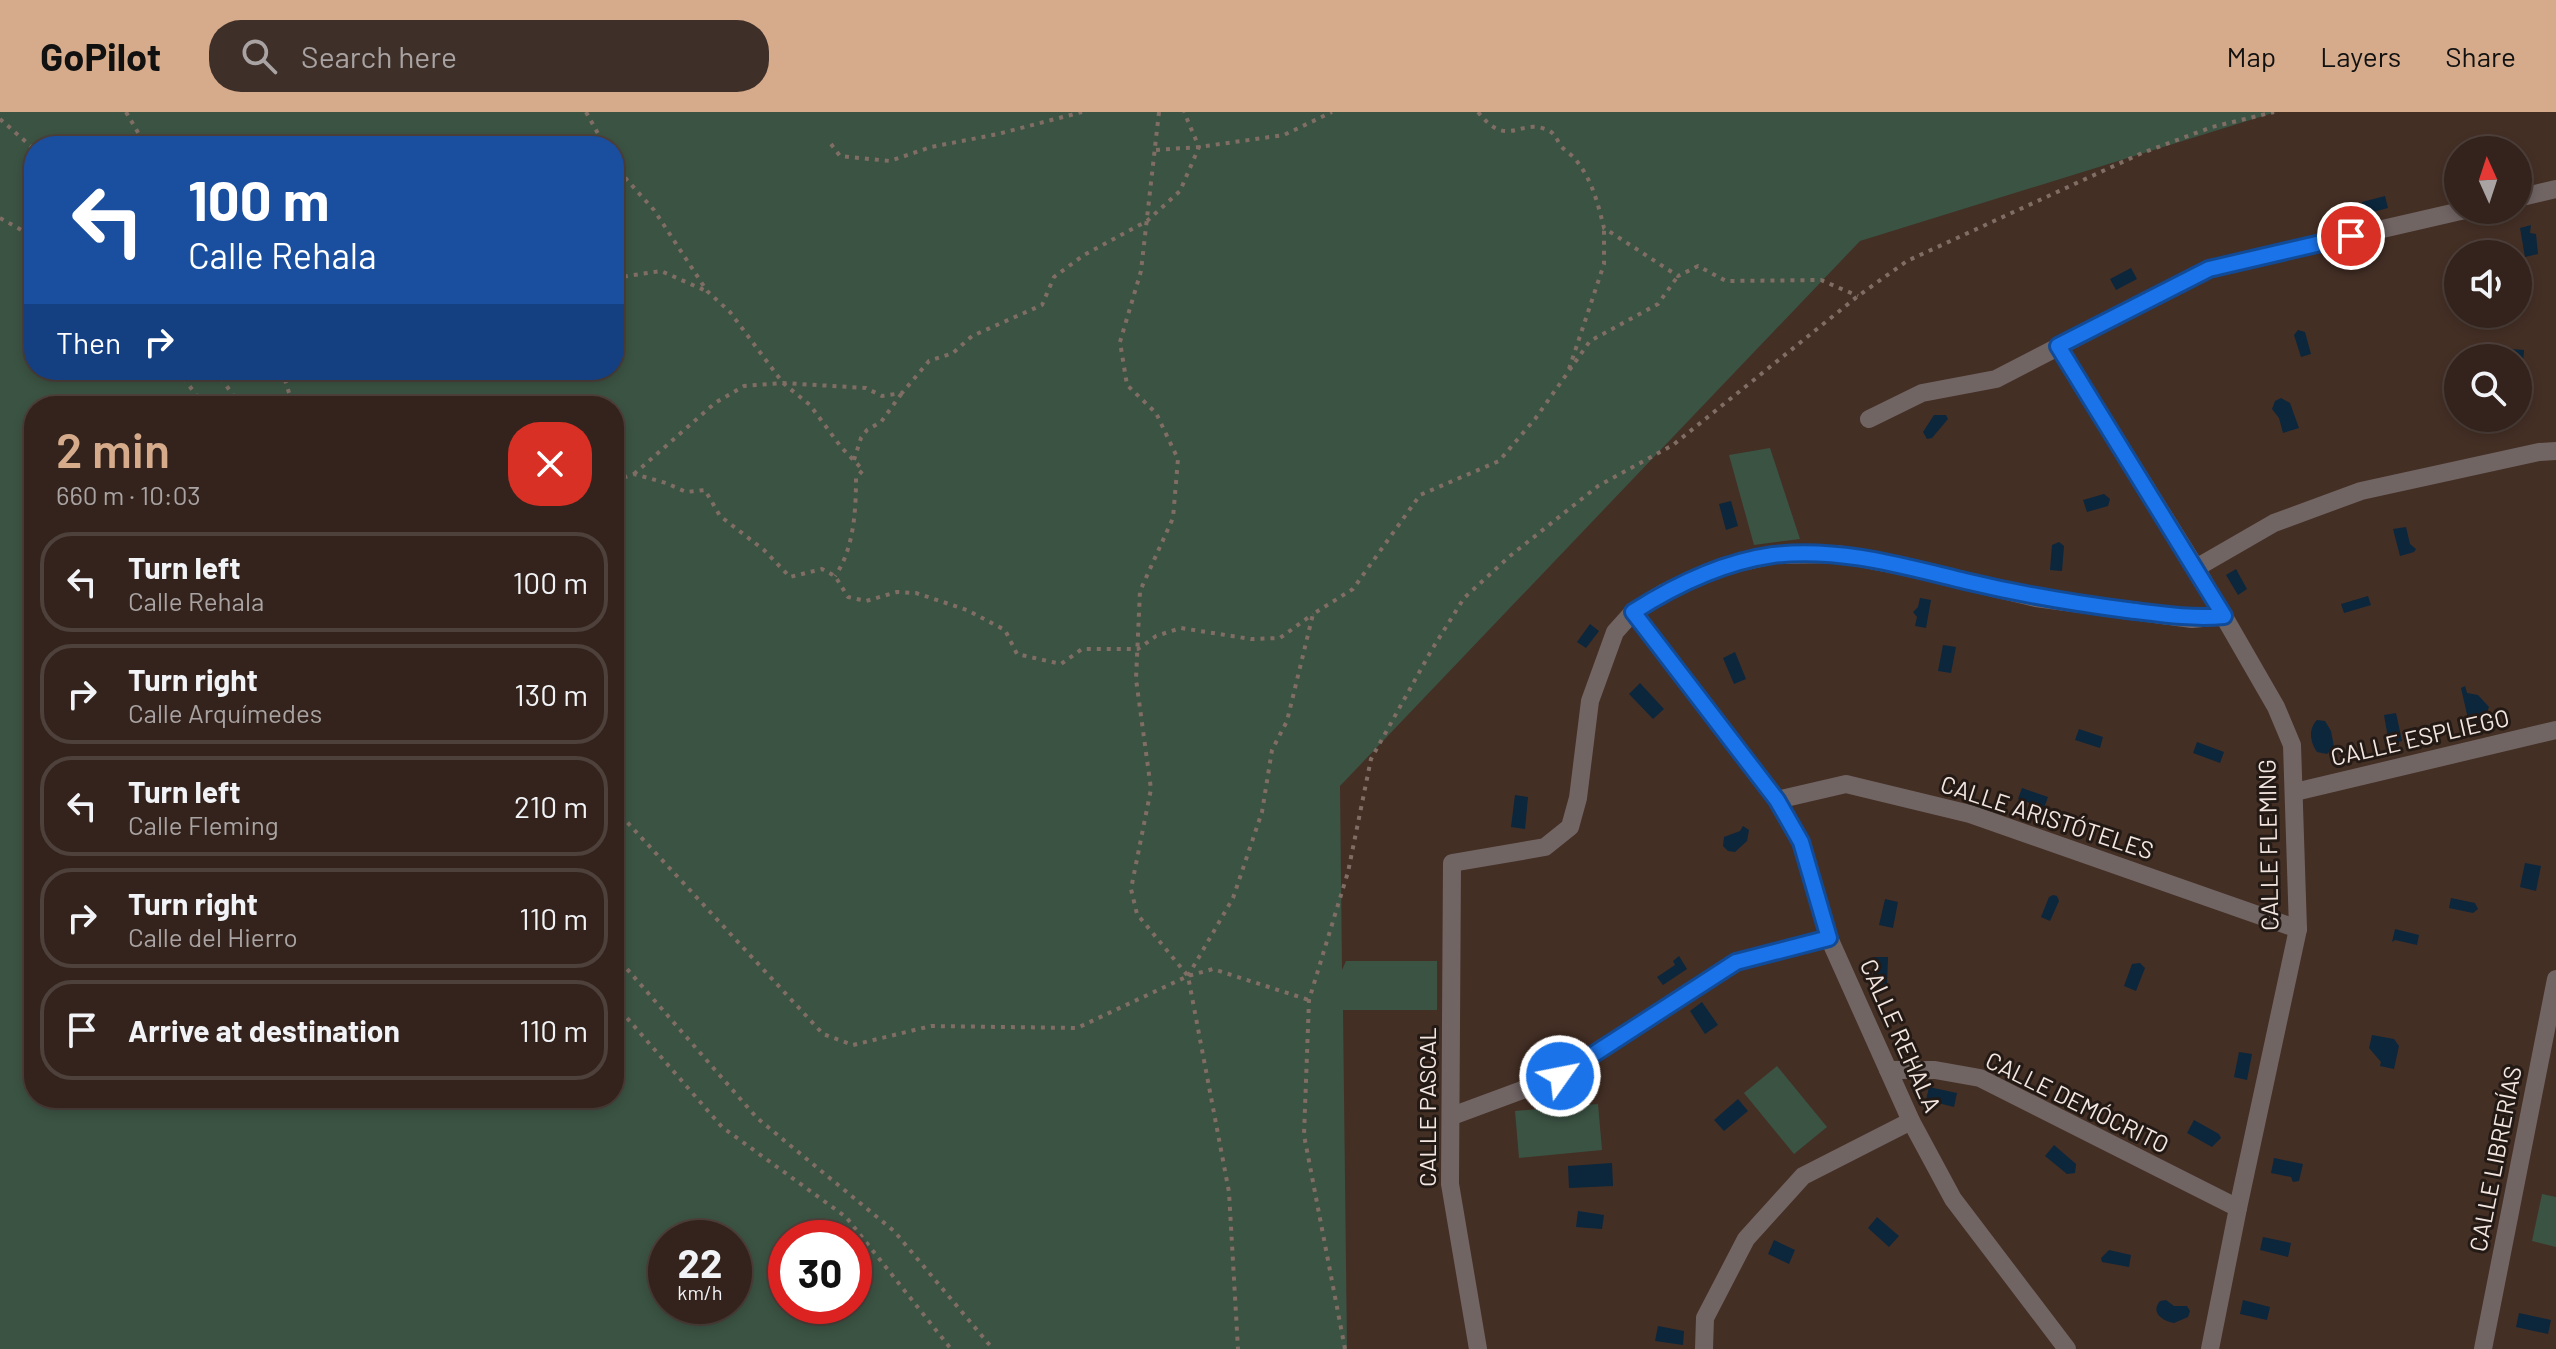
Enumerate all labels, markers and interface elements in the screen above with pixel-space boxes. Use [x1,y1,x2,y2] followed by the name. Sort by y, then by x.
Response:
[209,20,769,92] search box
[40,33,161,79] text: GoPilot
[237,34,281,78] icon: search
[301,38,457,74] text: Search here
[2226,39,2276,73] text: Map
[2320,39,2401,73] text: Layers
[2445,39,2516,73] text: Share
[2444,136,2532,224] north arrow
[2444,136,2532,432] map controls
[188,165,330,232] text: 100 m
[56,168,160,272] icon: left
[2317,202,2385,270] pin
[2329,214,2373,258] icon: arrive
[188,233,377,276] text: Calle Rehala
[2444,240,2532,328] button: sound
[137,320,181,364] icon: right
[56,324,121,360] text: Then
[2444,344,2532,432] button: search
[56,420,170,478] text: 2 min
[508,422,592,506] button: close
[56,479,201,510] text: 660 m · 10:03
[128,549,241,585] text: Turn left
[60,560,104,604] icon: left
[513,564,588,600] text: 100 m
[128,585,264,616] text: Calle Rehala
[128,661,258,697] text: Turn right
[60,672,104,716] icon: right
[514,676,588,712] text: 130 m
[128,697,322,728] text: Calle Arquímedes
[2328,702,2512,771] street label: CALLE ESPLIEGO
[2252,759,2283,931] street label: CALLE FLEMING
[1937,768,2158,865] street label: CALLE ARISTÓTELES
[128,773,241,809] text: Turn left
[60,784,104,828] icon: left
[514,788,588,824] text: 210 m
[128,809,279,840] text: Calle Fleming
[128,885,258,921] text: Turn right
[60,896,104,940] icon: right
[519,900,588,936] text: 110 m
[128,921,298,952] text: Calle del Hierro
[1855,954,1948,1116] street label: CALLE REHALA
[60,1008,104,1052] icon: arrive
[128,1012,400,1048] text: Arrive at destination
[519,1012,588,1048] text: 110 m
[1412,1027,1441,1187] street label: CALLE PASCAL
[1518,1034,1602,1118] position arrow
[1981,1045,2174,1159] street label: CALLE DEMÓCRITO
[2462,1063,2527,1254] street label: CALLE LIBRERÍAS
[768,1220,872,1324] speed limit sign: 30
[678,1238,722,1286] text: 22
[677,1280,723,1304] text: km/h

